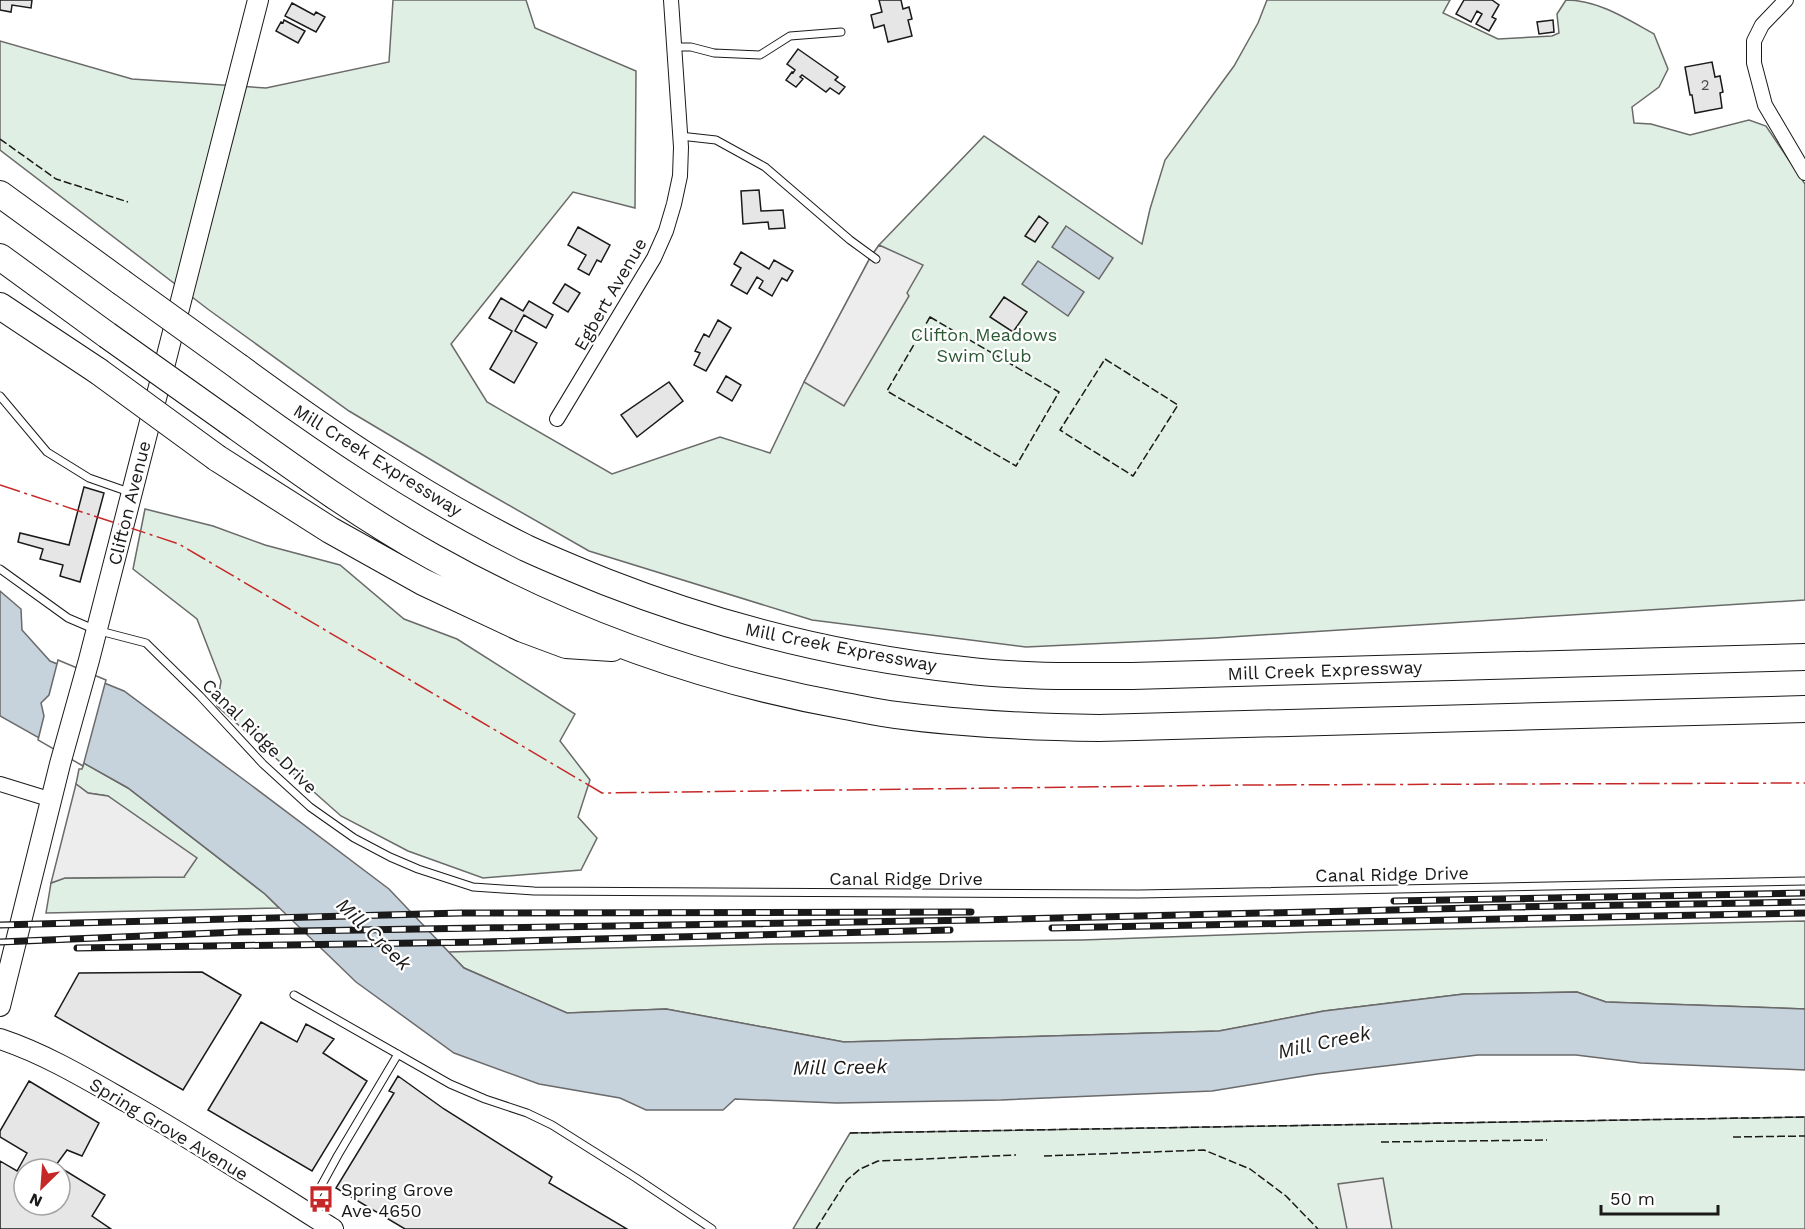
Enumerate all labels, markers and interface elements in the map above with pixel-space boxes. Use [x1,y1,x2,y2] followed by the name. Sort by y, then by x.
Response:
[1701,76,1709,94] house number: 2
[569,234,651,354] street label: Egbert Avenue
[911,324,1057,366] park label: Clifton Meadows Swim Club
[290,399,467,521] street label: Mill Creek Expressway
[103,439,155,567] street label: Clifton Avenue
[743,618,939,676] street label: Mill Creek Expressway
[1227,656,1423,684] street label: Mill Creek Expressway
[198,674,322,798] street label: Canal Ridge Drive
[1315,862,1469,886] street label: Canal Ridge Drive
[829,868,983,889] street label: Canal Ridge Drive
[332,892,417,976] water label: Mill Creek
[1275,1020,1374,1064] water label: Mill Creek
[792,1054,889,1080] water label: Mill Creek
[86,1073,252,1185] street label: Spring Grove Avenue
[12,1157,72,1217] north arrow
[1601,1178,1718,1216] scale bar
[341,1179,453,1221] place label: Spring Grove Ave 4650
[306,1184,336,1214] bus stop icon: Spring Grove Ave 4650
[1610,1188,1655,1209] text: 50 m
[26,1189,45,1211] text: N

